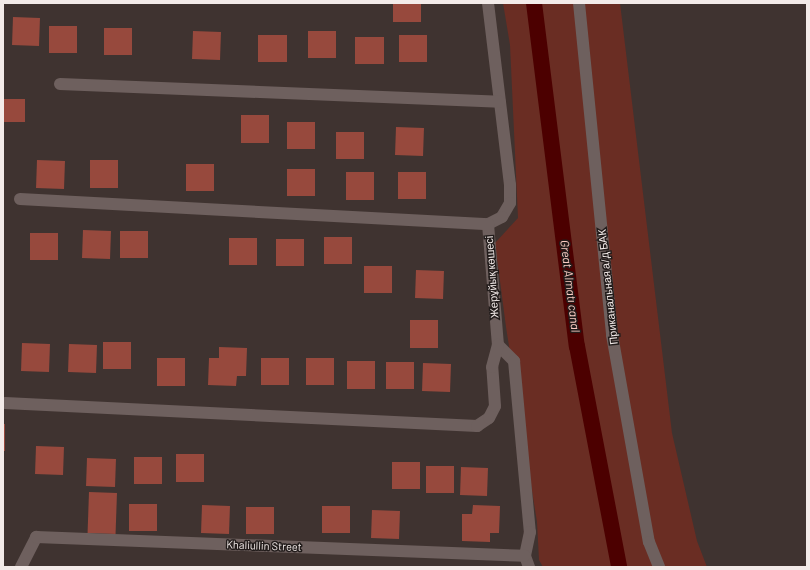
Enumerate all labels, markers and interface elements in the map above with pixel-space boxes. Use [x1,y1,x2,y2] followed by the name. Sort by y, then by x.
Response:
[595,229,621,345] street label: Приканальная а/д БАК
[483,235,501,319] street label: Жерұйық көшесі
[557,239,583,333] water label: Great Almatı canal
[226,538,302,554] street label: Khaliullin Street

